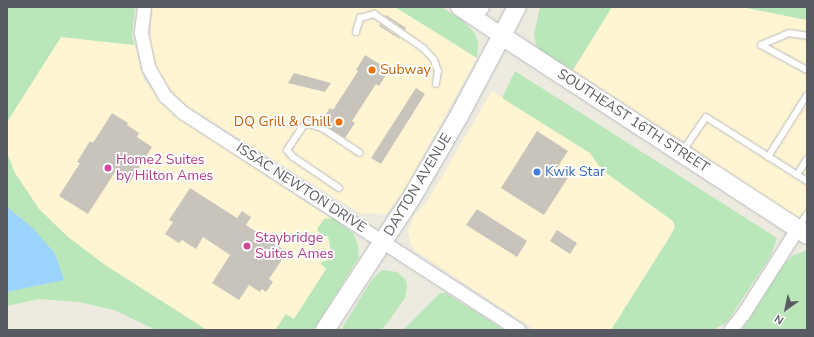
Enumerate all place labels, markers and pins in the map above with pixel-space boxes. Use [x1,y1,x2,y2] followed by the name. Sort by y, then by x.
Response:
[380,62,431,78] place label: Subway
[367,65,377,75] marker: Subway
[234,114,331,130] place label: DQ Grill & Chill
[334,117,344,127] marker: DQ Grill & Chill
[116,152,213,184] place label: Home2 Suites by Hilton Ames
[103,163,113,173] marker: Home2 Suites by Hilton Ames
[545,164,605,180] place label: Kwik Star
[532,167,542,177] marker: Kwik Star
[255,230,334,262] place label: Staybridge Suites Ames
[242,241,252,251] marker: Staybridge Suites Ames

